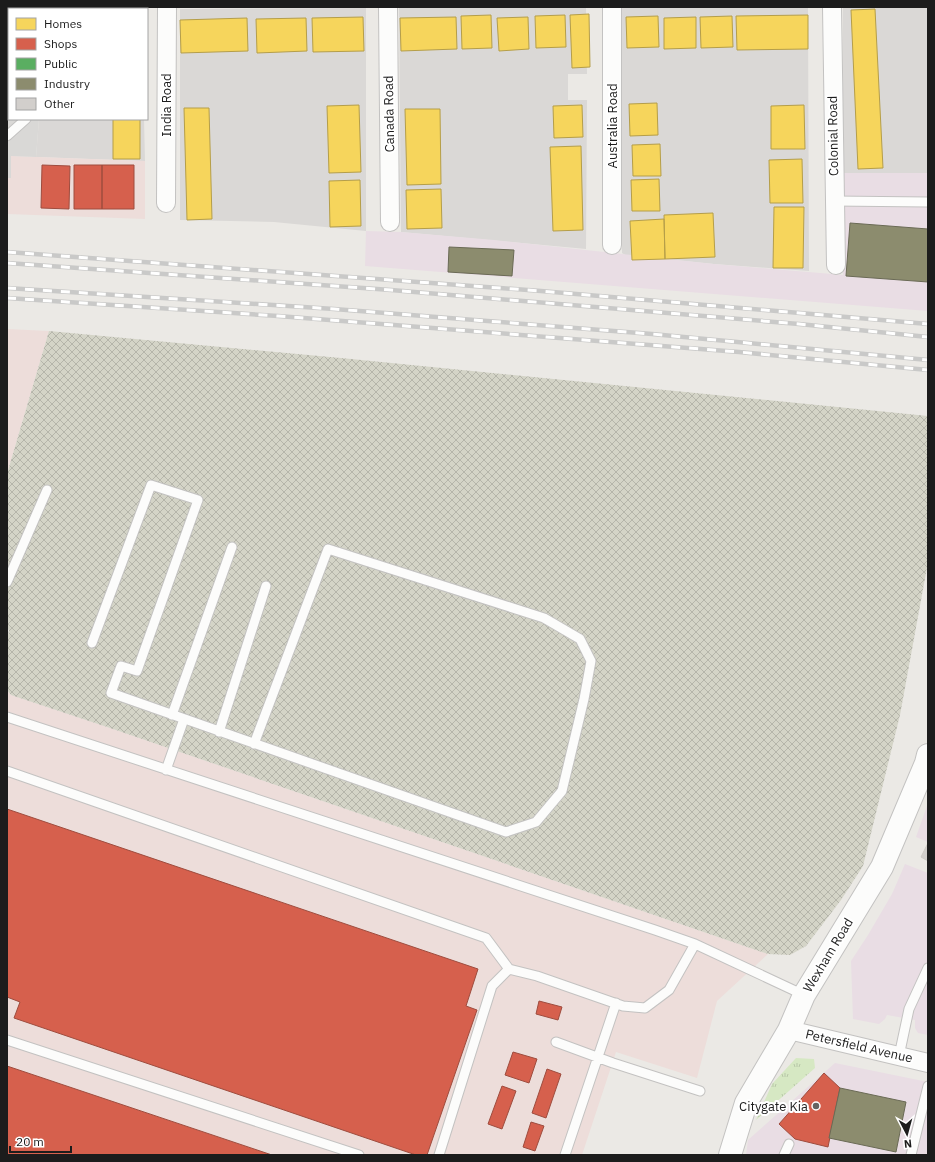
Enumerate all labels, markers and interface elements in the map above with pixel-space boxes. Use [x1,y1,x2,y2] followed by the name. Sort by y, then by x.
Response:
[8,8,148,120] legend
[44,16,82,31] text: Homes
[44,36,77,51] text: Shops
[44,56,77,71] text: Public
[158,73,175,137] street label: India Road
[380,75,398,153] street label: Canada Road
[44,76,90,91] text: Industry
[604,84,621,168] street label: Australia Road
[44,96,75,111] text: Other
[824,96,842,176] street label: Colonial Road
[799,915,857,995] street label: Wexham Road
[804,1025,914,1067] street label: Petersfield Avenue
[739,1098,808,1115] place label: Citygate Kia
[811,1101,821,1111] marker: Citygate Kia
[887,1114,927,1154] north arrow
[10,1128,71,1154] scale bar
[16,1134,44,1149] text: 20 m
[903,1137,913,1151] text: N

